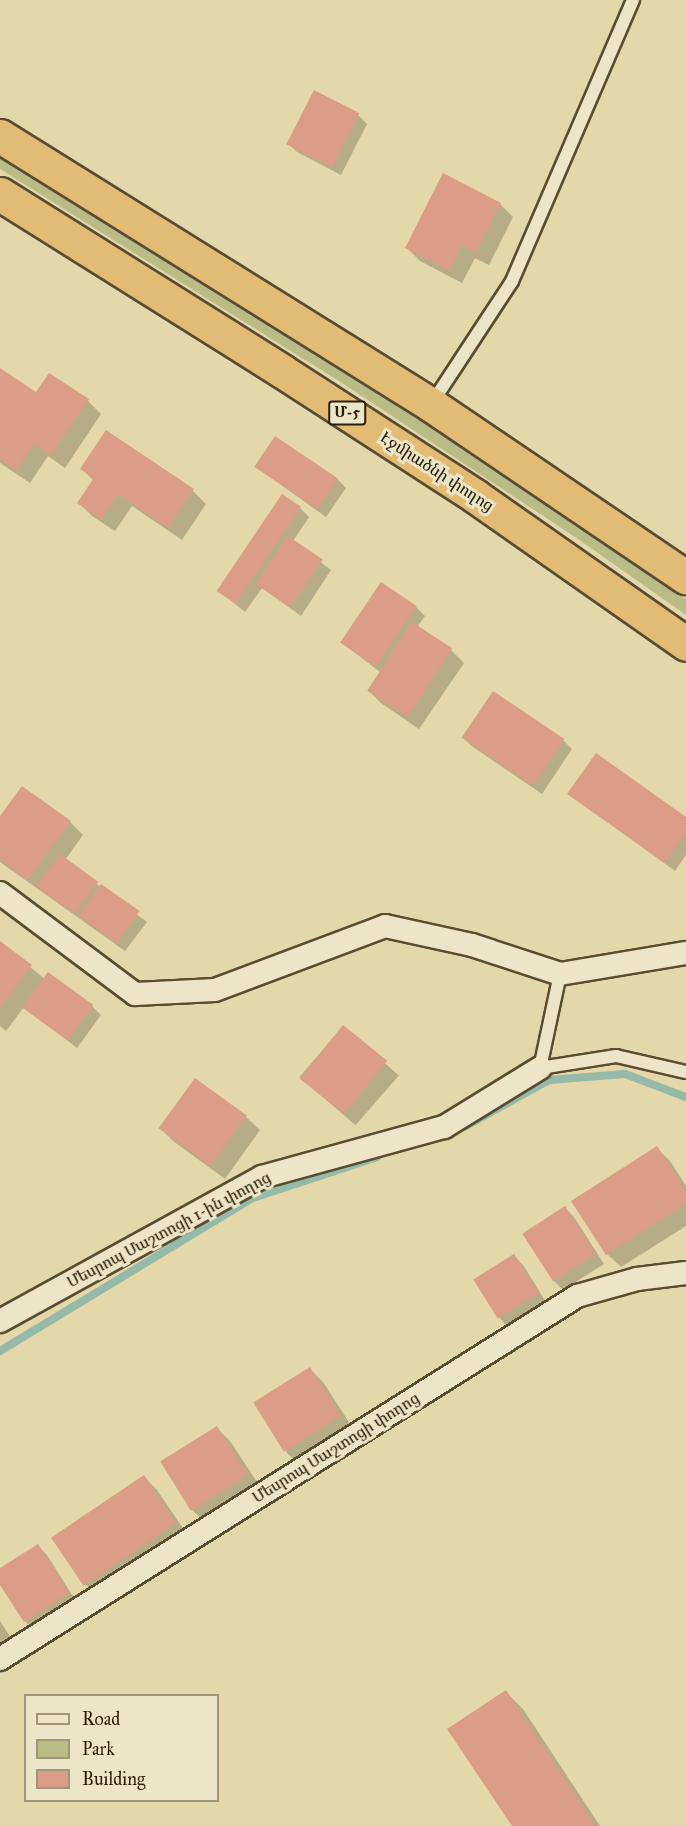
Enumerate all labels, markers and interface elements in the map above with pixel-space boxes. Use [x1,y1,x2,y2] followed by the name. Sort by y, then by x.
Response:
[328,401,366,425] road number: Մ-5
[377,428,497,516] street label: Էջմիածնի փողոց
[64,1168,274,1292] street label: Մեսրոպ Մաշտոցի 1-ին փողոց
[249,1389,423,1507] street label: Մեսրոպ Մաշտոցի փողոց
[24,1694,219,1802] legend
[82,1708,120,1730] text: Road
[82,1738,115,1760] text: Park
[82,1768,145,1790] text: Building

